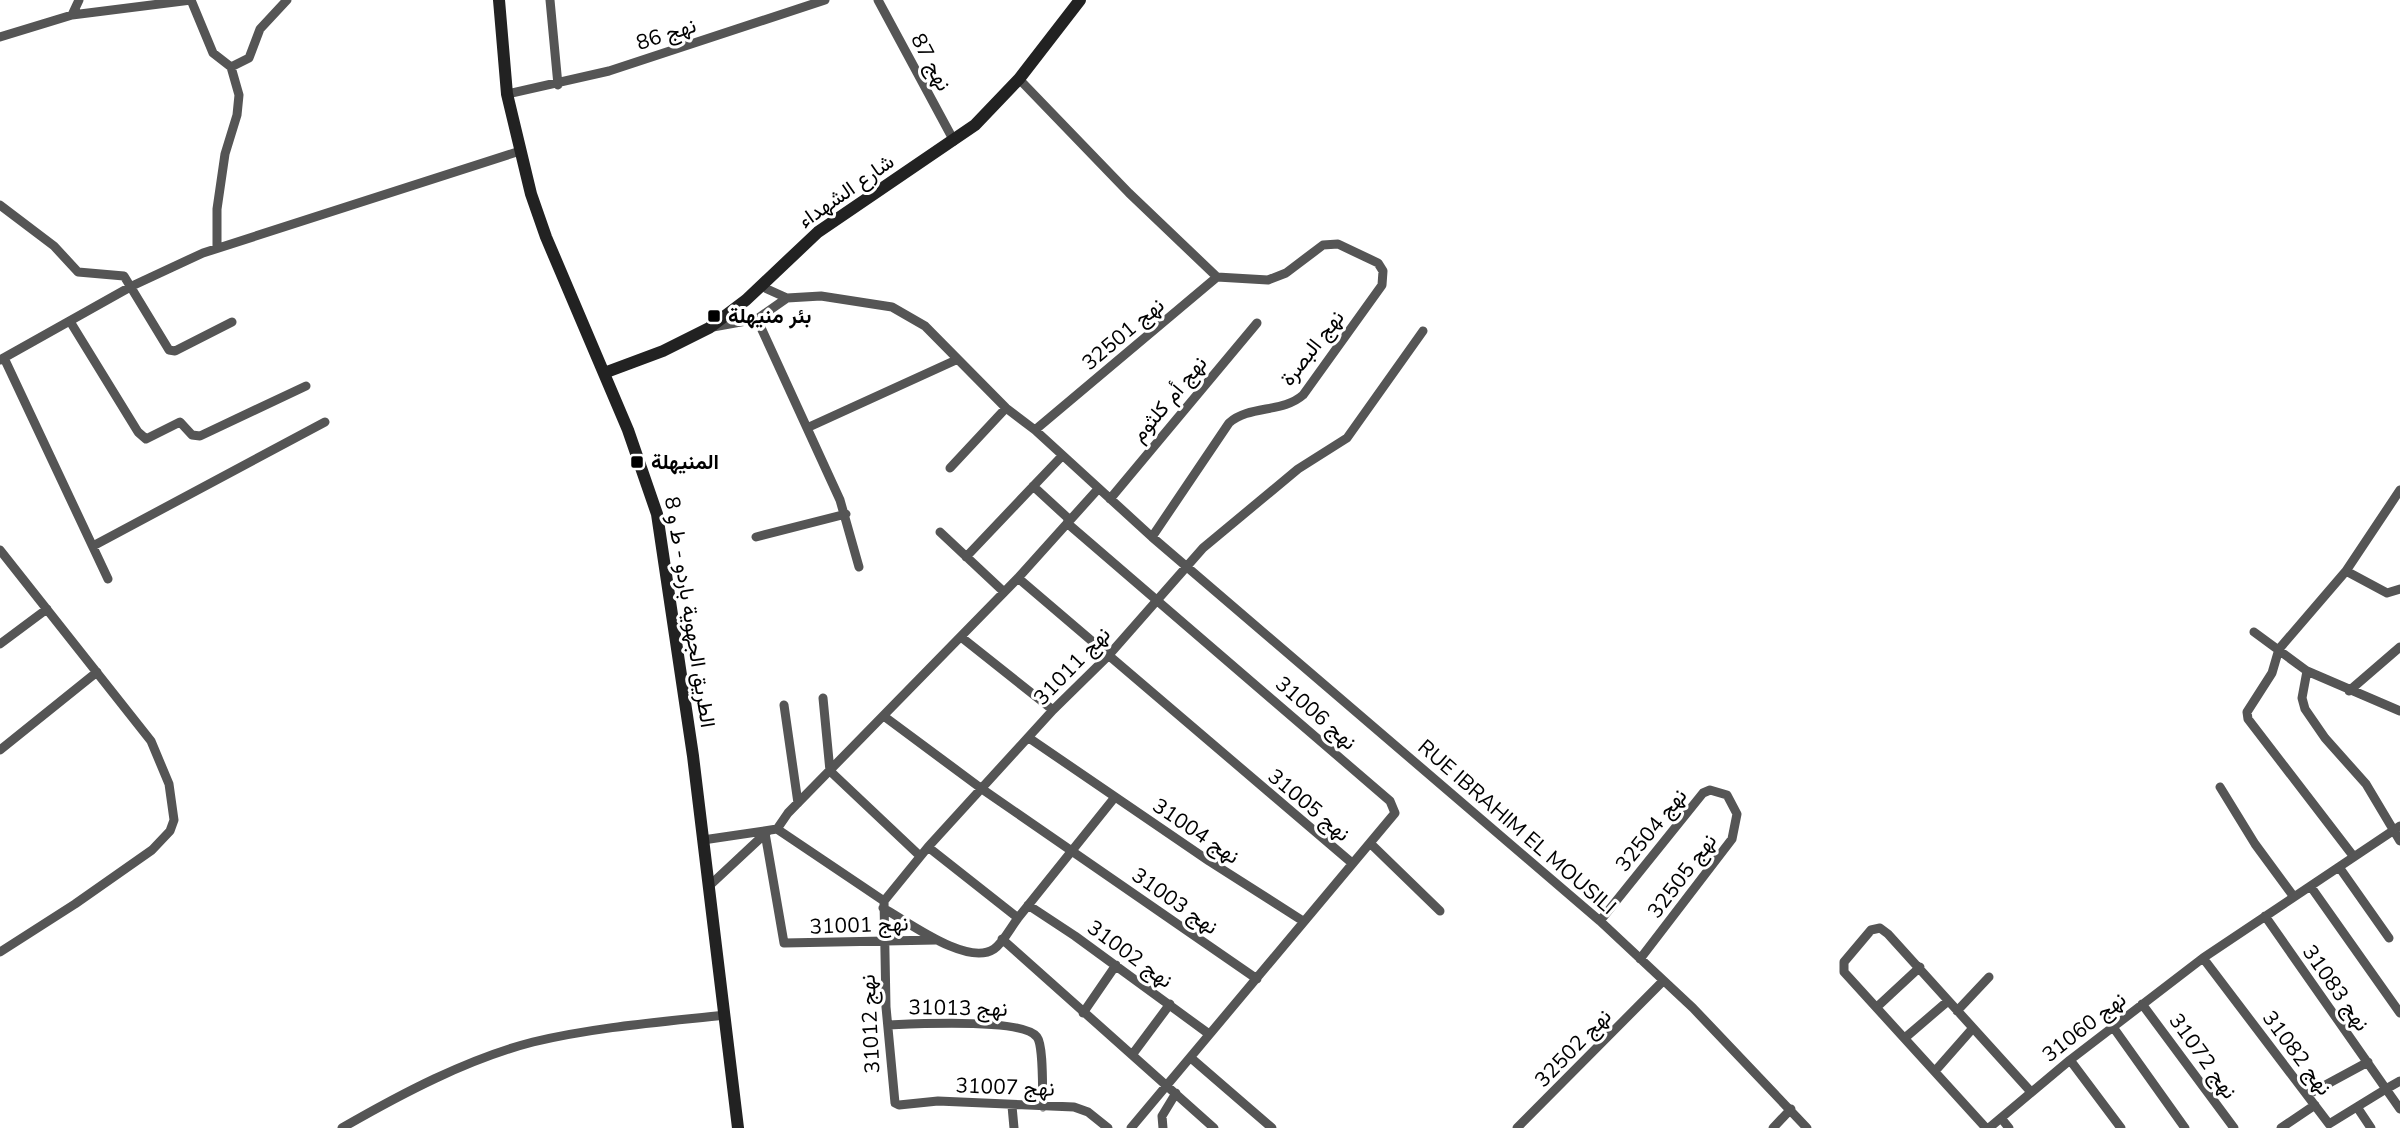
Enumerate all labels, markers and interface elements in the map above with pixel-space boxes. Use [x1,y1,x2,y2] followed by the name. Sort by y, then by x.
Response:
[632,11,700,57] street label: نهج 86
[904,28,958,96] street label: نهج 87
[792,148,900,234] street label: شارع الشهداء
[1076,291,1170,377] street label: نهج 32501
[728,302,811,330] place label: بئر منيهلة
[1274,304,1350,392] street label: نهج البصرة
[706,308,722,324] marker: بئر منيهلة
[1125,350,1213,448] street label: نهج أم كلثوم
[651,448,719,476] place label: المنيهلة
[629,454,645,470] marker: المنيهلة
[658,494,722,730] street label: الطريق الجهوية باردو - ط و 8
[1027,621,1117,711] street label: نهج 31011
[1269,670,1363,756] street label: نهج 31006
[1412,733,1622,921] street label: RUE IBRAHIM EL MOUSILI
[1262,762,1356,848] street label: نهج 31005
[1609,783,1693,877] street label: نهج 32504
[1147,792,1245,870] street label: نهج 31004
[1641,828,1723,924] street label: نهج 32505
[1126,861,1224,941] street label: نهج 31003
[809,909,909,941] street label: نهج 31001
[1082,913,1178,995] street label: نهج 31002
[2296,939,2376,1037] street label: نهج 31083
[853,974,887,1074] street label: نهج 31012
[2036,985,2132,1069] street label: نهج 31060
[908,993,1008,1023] street label: نهج 31013
[1528,1003,1618,1093] street label: نهج 32502
[2256,1005,2338,1101] street label: نهج 31082
[2162,1008,2244,1104] street label: نهج 31072
[955,1071,1055,1103] street label: نهج 31007

